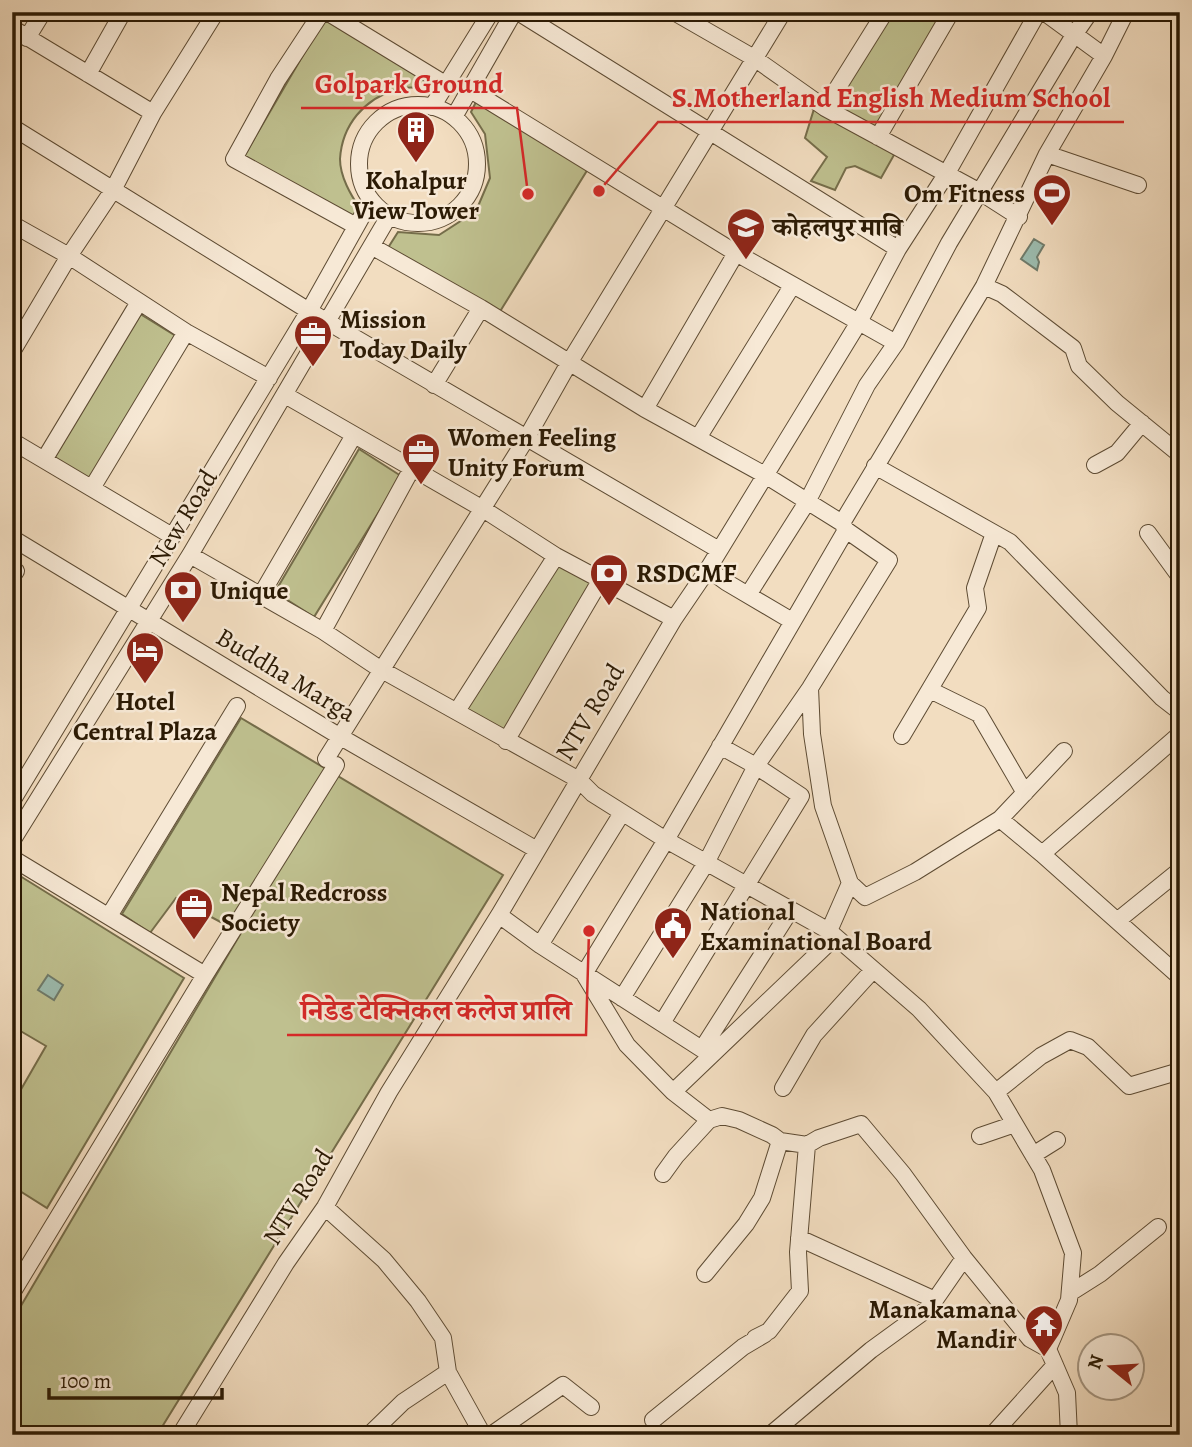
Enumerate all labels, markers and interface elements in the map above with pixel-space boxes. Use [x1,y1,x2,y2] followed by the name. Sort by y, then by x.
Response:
[301,59,517,108] callout: Golpark Ground
[315,65,504,103] text: Golpark Ground
[658,73,1124,122] callout: S.Motherland English Medium School
[672,79,1111,117] text: S.Motherland English Medium School
[395,109,437,164] building icon: Kohalpur View Tower
[352,163,479,228] place label: Kohalpur View Tower
[1031,172,1073,227] sports icon: Om Fitness
[904,176,1025,211] place label: Om Fitness
[725,206,767,261] school or university icon: कोहलपुर माबि
[771,210,905,245] place label: कोहलपुर माबि
[340,302,468,367] place label: Mission Today Daily
[292,313,334,368] office icon: Mission Today Daily
[447,420,617,485] place label: Women Feeling Unity Forum
[400,431,442,486] office icon: Women Feeling Unity Forum
[140,463,226,573] street label: New Road
[588,552,630,607] bank icon: RSDCMF
[636,556,737,591] place label: RSDCMF
[162,569,204,624] bank icon: Unique
[210,573,289,608] place label: Unique
[210,619,362,731] street label: Buddha Marga
[124,630,166,685] hotel icon: Hotel Central Plaza
[547,657,633,767] street label: NTV Road
[73,684,217,749] place label: Hotel Central Plaza
[221,875,387,940] place label: Nepal Redcross Society
[173,886,215,941] office icon: Nepal Redcross Society
[700,894,933,959] place label: National Examinational Board
[652,905,694,960] public building icon: National Examinational Board
[287,986,586,1035] callout: निडेड टेक्निकल कलेज प्रालि
[299,992,573,1030] text: निडेड टेक्निकल कलेज प्रालि
[255,1142,341,1252] street label: NTV Road
[869,1292,1017,1357] place label: Manakamana Mandir
[1023,1303,1065,1358] temple icon: Manakamana Mandir
[1076,1332,1146,1402] north arrow
[1081,1351,1110,1373] text: N
[49,1356,222,1400] scale bar
[60,1367,111,1395] text: 100 m

